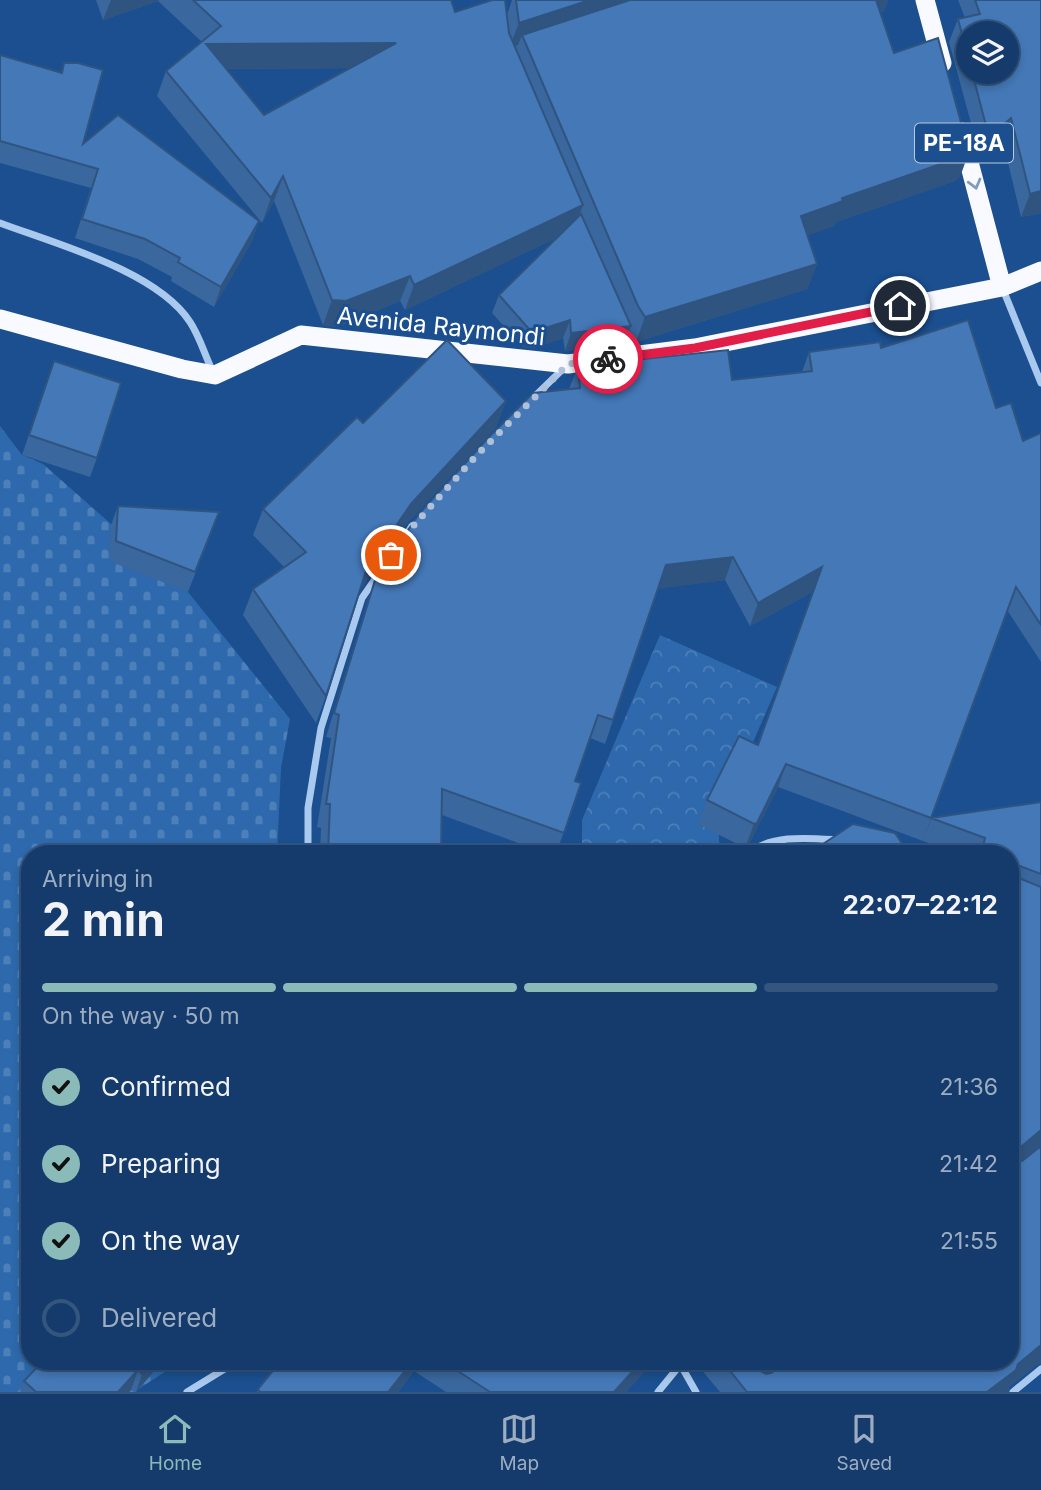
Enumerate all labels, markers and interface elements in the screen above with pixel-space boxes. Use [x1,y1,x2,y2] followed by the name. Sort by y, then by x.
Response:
[956,21,1019,84] map controls
[956,21,1019,84] button: layers
[915,124,1013,162] road number: PE-18A
[966,178,981,190] one-way arrow
[870,276,930,336] pin
[881,287,919,325] icon: home
[336,301,546,351] street label: Avenida Raymondi
[573,324,643,394] courier
[589,340,627,378] icon: bike
[361,525,421,585] pin
[372,536,410,574] icon: bag
[42,865,153,893] text: Arriving in
[842,889,998,920] text: 22:07–22:12
[42,891,165,947] text: 2 min
[42,1002,240,1030] text: On the way · 50 m
[42,1068,80,1106] icon: check
[101,1071,231,1102] text: Confirmed
[940,1073,998,1101] text: 21:36
[42,1145,80,1183] icon: check
[101,1148,221,1179] text: Preparing
[939,1150,998,1178] text: 21:42
[42,1222,80,1260] icon: check
[101,1225,240,1256] text: On the way
[940,1227,998,1255] text: 21:55
[101,1302,217,1333] text: Delivered
[149,1410,202,1475] tab: Home
[500,1410,539,1475] tab: Map
[837,1410,892,1475] tab: Saved

